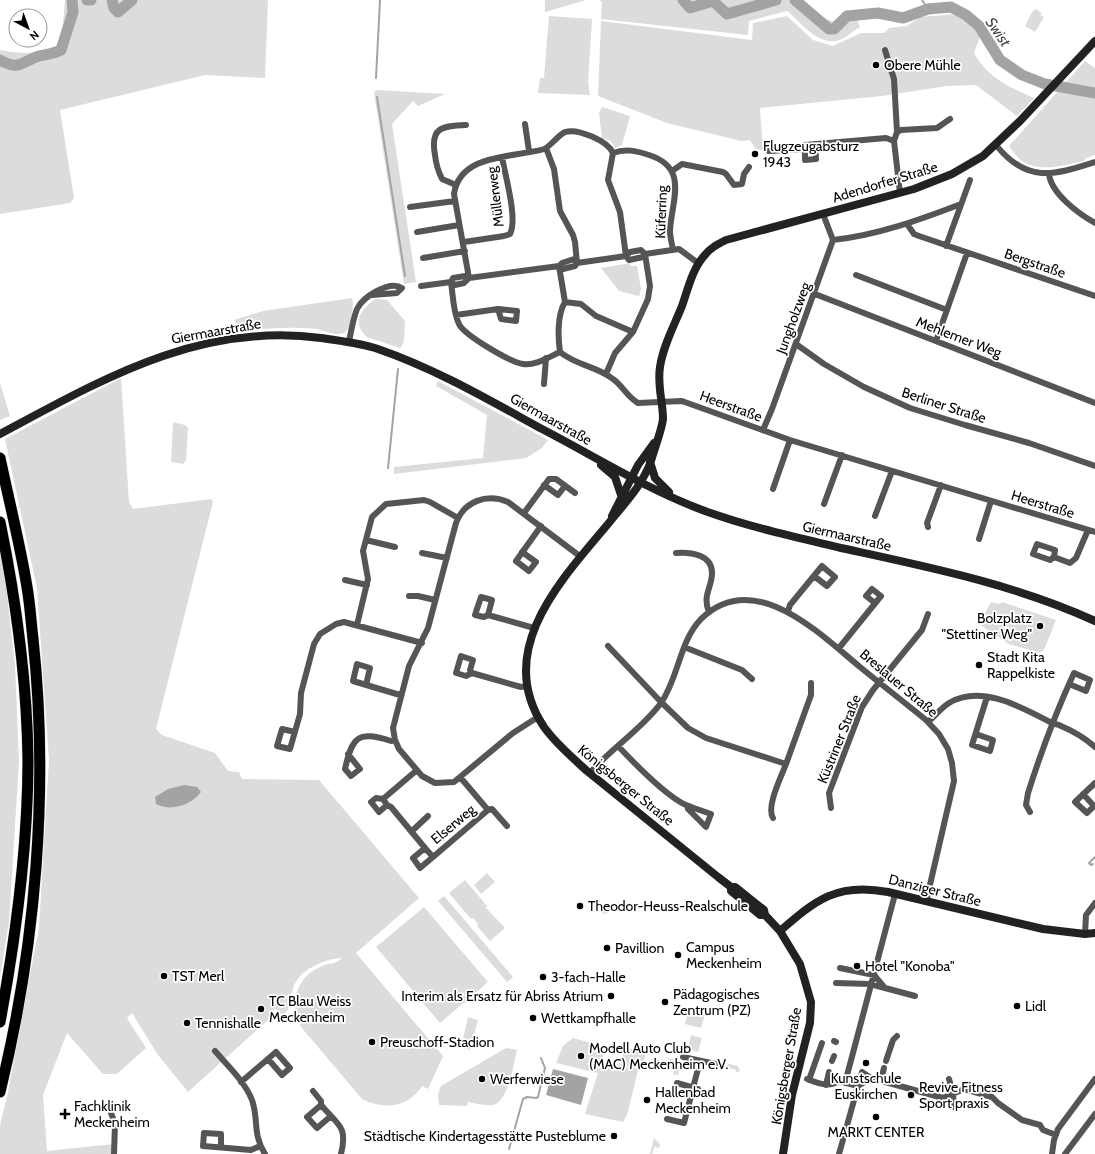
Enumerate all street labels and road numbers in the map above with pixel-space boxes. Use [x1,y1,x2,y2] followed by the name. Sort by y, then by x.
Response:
[830,157,940,207] street label: Adendorfer Straße
[482,165,508,228] street label: Müllerweg
[651,184,671,239] street label: Küferring
[1002,244,1068,282] street label: Bergstraße
[771,279,815,357] street label: Jungholzweg
[914,312,1005,362] street label: Mehlemer Weg
[170,314,262,348] street label: Giermaarstraße
[900,383,988,427] street label: Berliner Straße
[697,386,765,426] street label: Heerstraße
[507,389,595,449] street label: Giermaarstraße
[1009,486,1077,522] street label: Heerstraße
[801,517,893,555] street label: Giermaarstraße
[856,645,942,721] street label: Breslauer Straße
[813,692,865,786] street label: Küstriner Straße
[574,741,678,829] street label: Königsberger Straße
[427,800,480,848] street label: Elserweg
[887,870,983,910] street label: Danziger Straße
[767,1006,805,1126] street label: Königsberger Straße

